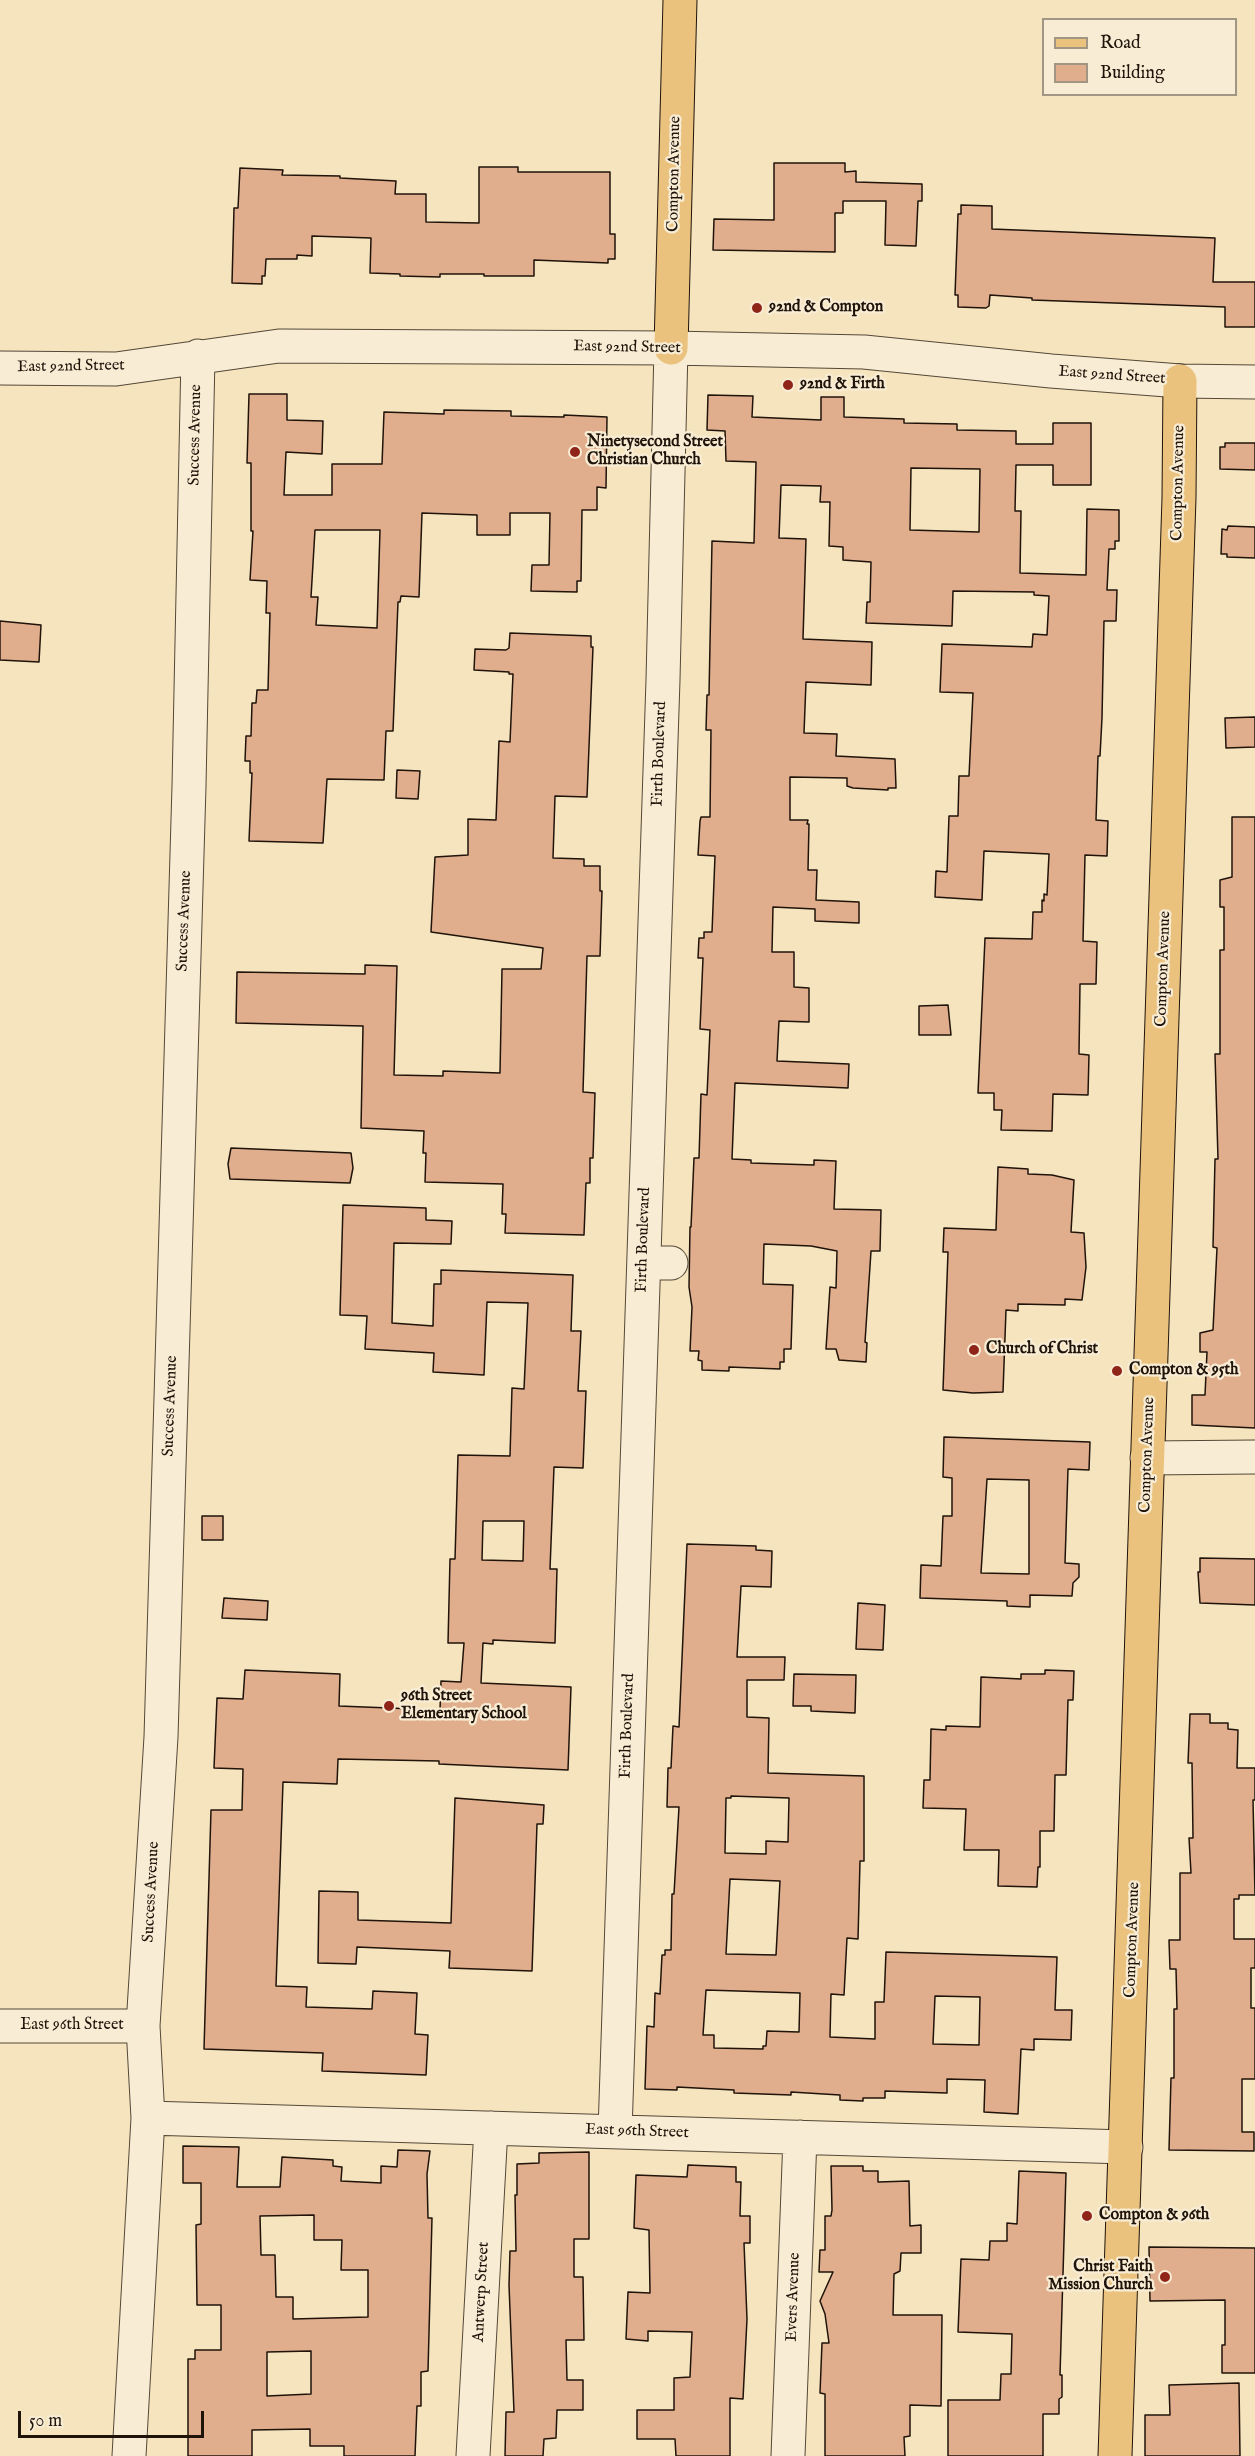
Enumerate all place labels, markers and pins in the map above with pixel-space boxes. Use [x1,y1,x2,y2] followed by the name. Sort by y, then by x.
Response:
[769,298,883,318] place label: 92nd & Compton
[750,301,764,315] marker: 92nd & Compton
[800,375,885,395] place label: 92nd & Firth
[781,378,795,392] marker: 92nd & Firth
[587,433,723,471] place label: Ninetysecond Street Christian Church
[568,445,582,459] marker: Ninetysecond Street Christian Church
[986,1340,1098,1360] place label: Church of Christ
[967,1343,981,1357] marker: Church of Christ
[1129,1361,1238,1381] place label: Compton & 95th
[1110,1364,1124,1378] marker: Compton & 95th
[401,1687,527,1725] place label: 96th Street Elementary School
[382,1699,396,1713] marker: 96th Street Elementary School
[1099,2206,1209,2226] place label: Compton & 96th
[1080,2209,1094,2223] marker: Compton & 96th
[1048,2258,1153,2296] place label: Christ Faith Mission Church
[1158,2270,1172,2284] marker: Christ Faith Mission Church

